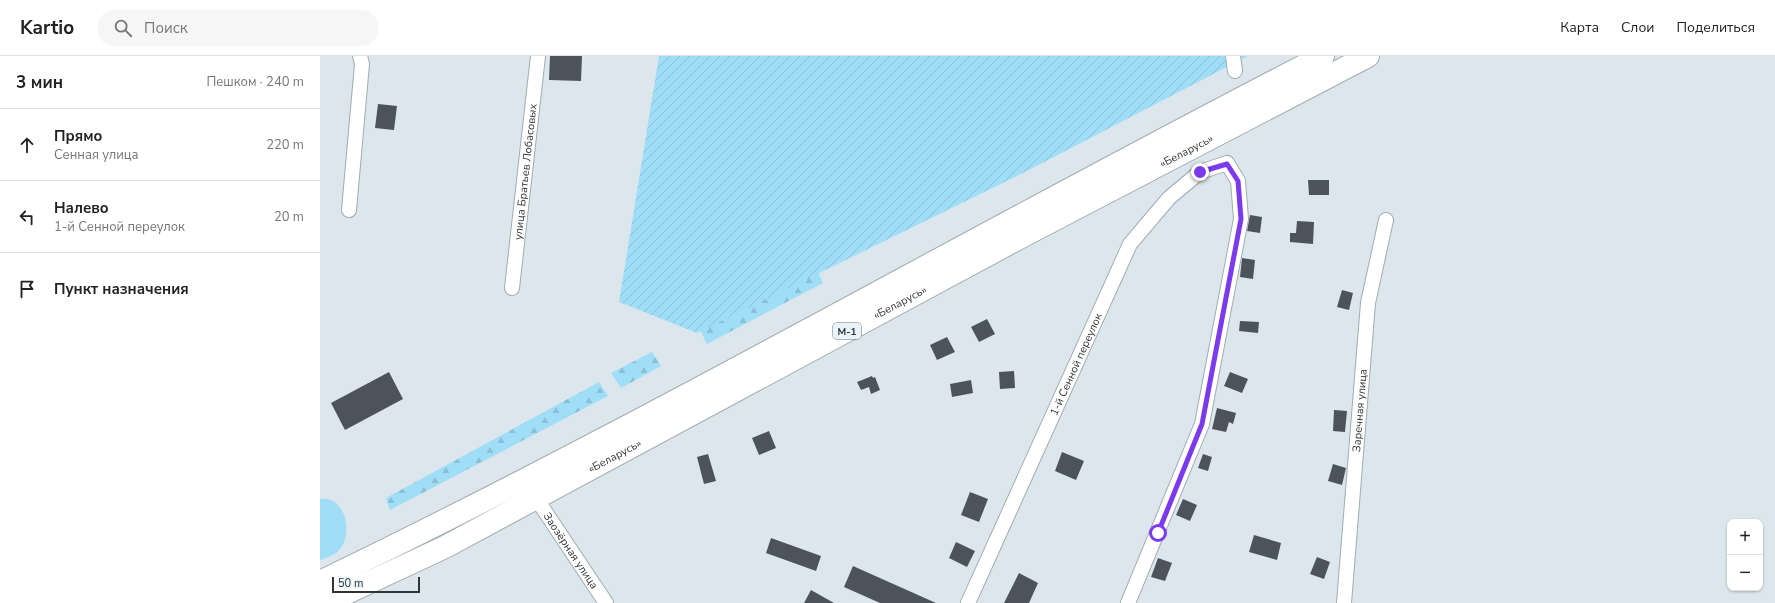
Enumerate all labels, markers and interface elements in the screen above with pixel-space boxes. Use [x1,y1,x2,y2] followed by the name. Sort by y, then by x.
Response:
[98,10,378,46] search box
[20,15,74,41] text: Kartio
[112,17,134,39] icon: search
[144,18,188,38] text: Поиск
[1560,18,1599,37] text: Карта
[1621,18,1655,37] text: Слои
[1677,18,1755,37] text: Поделиться
[16,71,63,94] text: 3 мин
[206,73,304,91] text: Пешком · 240 m
[510,103,541,241] street label: улица Братьев Лобасовых
[54,126,102,146] text: Прямо
[1157,131,1216,171] street label: «Беларусь»
[16,134,38,156] icon: ahead
[266,136,304,154] text: 220 m
[54,146,139,164] text: Сенная улица
[1191,163,1209,181] route end
[54,198,109,218] text: Налево
[16,206,38,228] icon: left
[274,208,304,226] text: 20 m
[54,218,185,236] text: 1-й Сенной переулок
[16,278,38,300] icon: arrive
[54,279,189,299] text: Пункт назначения
[871,282,930,323] street label: «Беларусь»
[1047,311,1106,418] street label: 1-й Сенной переулок
[833,323,861,339] road number: М-1
[1349,368,1371,453] street label: Заречная улица
[586,436,644,477] street label: «Беларусь»
[540,509,602,592] street label: Заозёрная улица
[1727,519,1763,591] map controls
[1727,519,1763,555] button: +
[1149,524,1167,542] route start
[1727,555,1763,591] button: −
[332,575,420,594] scale bar
[338,576,363,591] text: 50 m

